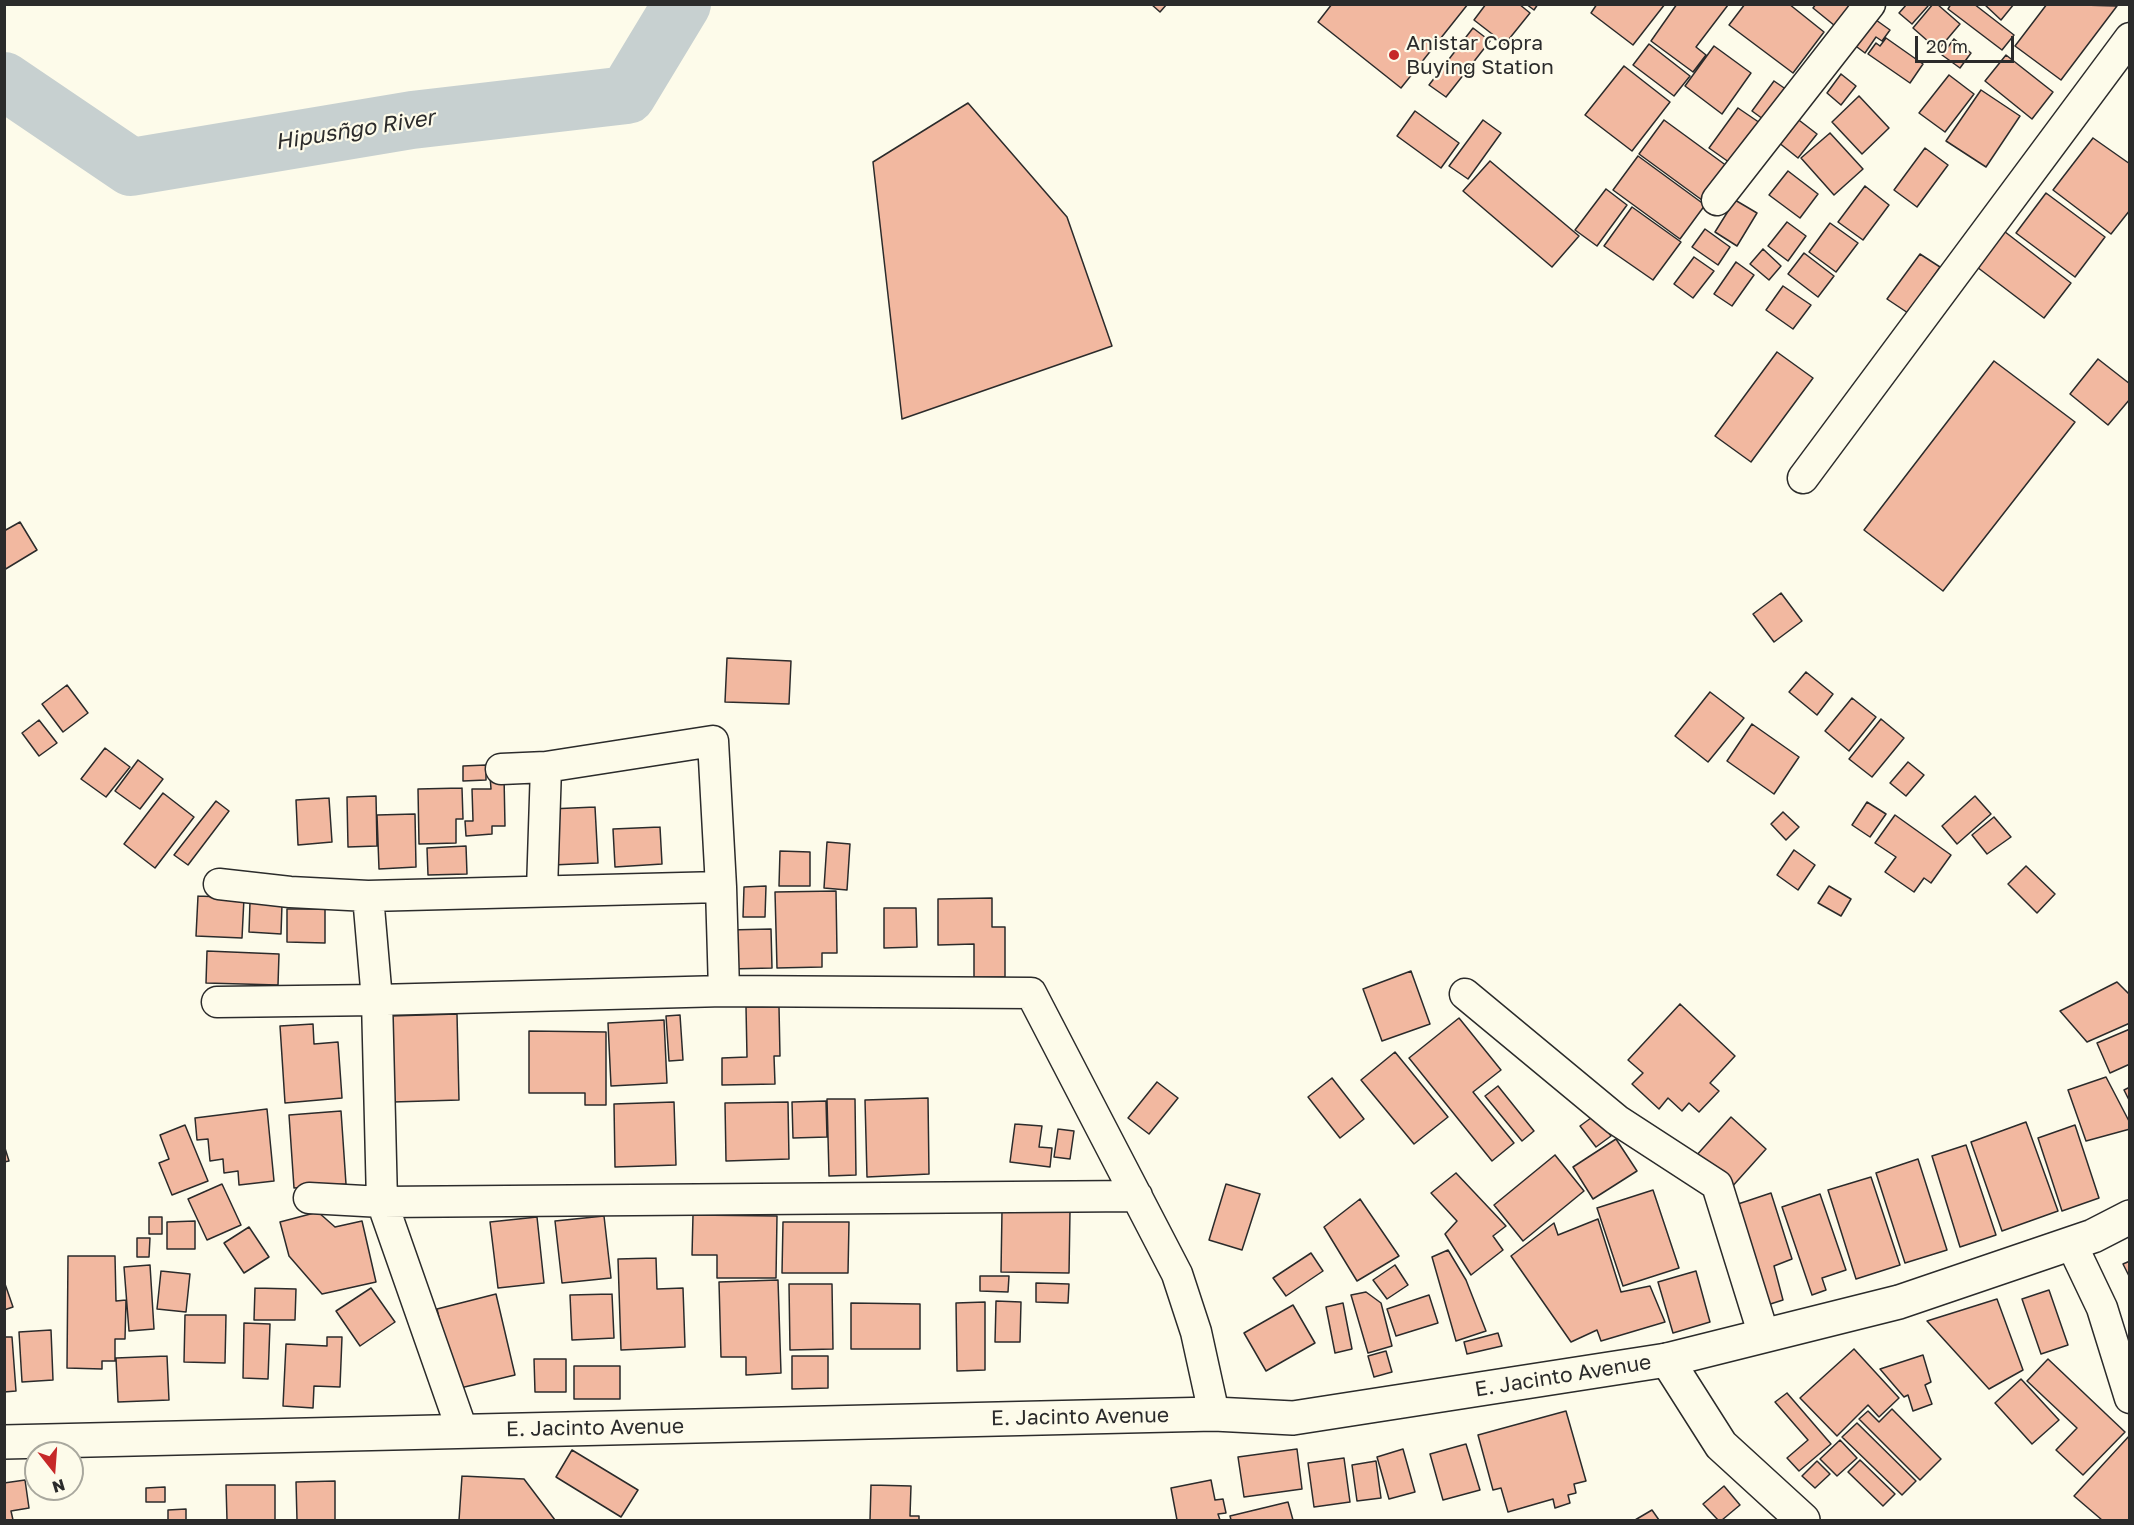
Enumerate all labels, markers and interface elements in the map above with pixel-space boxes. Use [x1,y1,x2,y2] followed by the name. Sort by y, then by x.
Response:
[1918,24,2017,62] scale bar
[1406,30,1554,80] place label: Anistar Copra Buying Station
[1926,35,1968,57] text: 20 m
[1387,48,1401,62] marker: Anistar Copra Buying Station
[273,104,437,156] water label: Hipusñgo River
[1473,1350,1653,1402] street label: E. Jacinto Avenue
[991,1403,1169,1431] street label: E. Jacinto Avenue
[506,1414,684,1442] street label: E. Jacinto Avenue
[24,1441,84,1501] north arrow
[50,1475,67,1498] text: N

